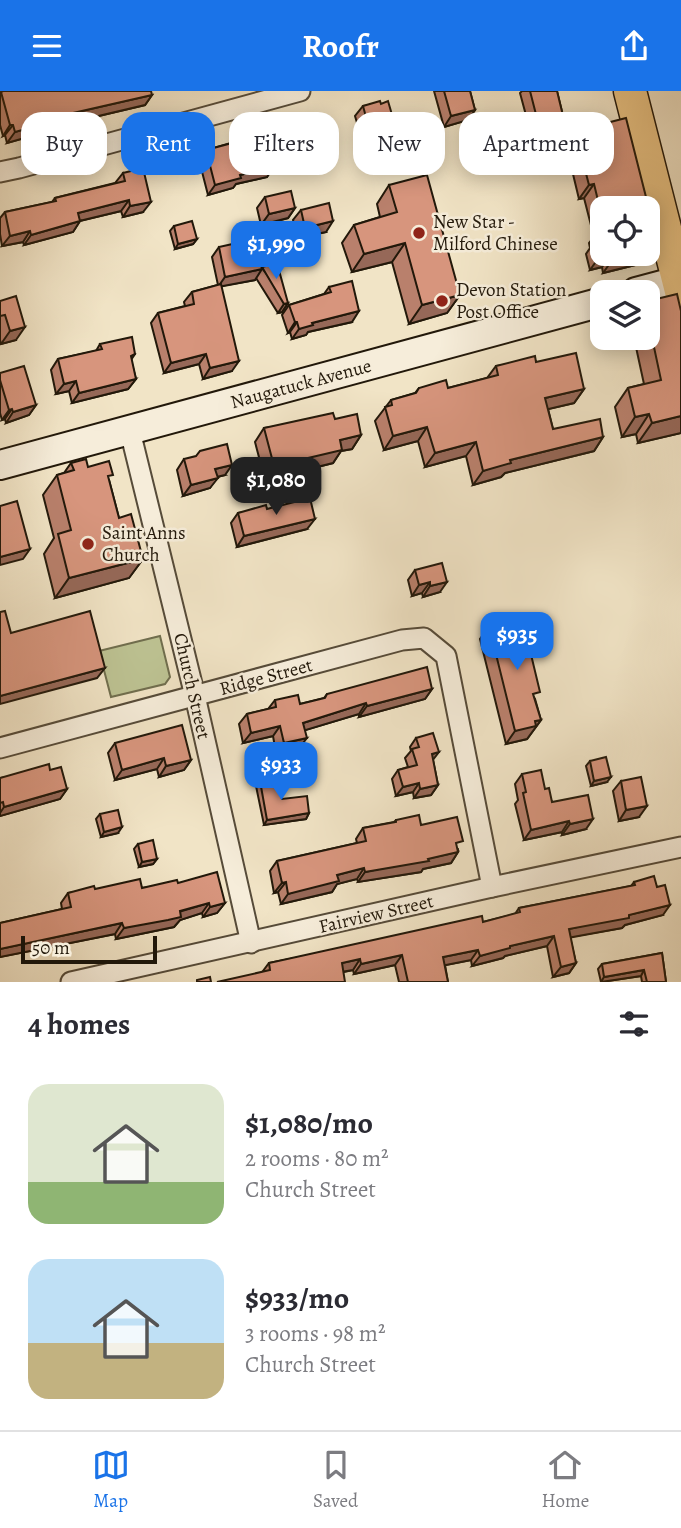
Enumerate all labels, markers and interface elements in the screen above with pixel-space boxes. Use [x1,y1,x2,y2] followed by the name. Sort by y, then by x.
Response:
[302,24,379,68] text: Roofr
[28,27,66,65] icon: menu
[615,27,653,65] icon: share
[21,112,107,175] chip: Buy
[121,112,215,175] chip: Rent
[229,112,339,175] chip: Filters
[353,112,445,175] chip: New
[459,112,614,175] chip: Apartment
[590,196,660,350] map controls
[590,196,660,266] button: locate
[433,209,558,257] place label: New Star - Milford Chinese
[219,221,333,281] pin: $1,990
[411,225,427,241] marker: New Star - Milford Chinese
[247,228,305,259] text: $1,990
[456,277,566,325] place label: Devon Station Post Office
[590,280,660,350] button: layers
[434,293,450,309] marker: Devon Station Post Office
[228,353,374,415] street label: Naugatuck Avenue
[219,457,333,517] pin: $1,080
[246,464,306,495] text: $1,080
[102,520,186,568] place label: Saint Anns Church
[80,536,96,552] marker: Saint Anns Church
[476,613,558,672] pin: $935
[496,619,538,650] text: $935
[167,630,217,742] street label: Church Street
[217,652,315,702] street label: Ridge Street
[240,743,322,802] pin: $933
[260,749,302,780] text: $933
[316,888,436,940] street label: Fairview Street
[21,933,158,965] scale bar
[32,935,70,961] text: 50 m
[28,1004,130,1044] text: 4 homes
[615,1005,653,1043] icon: filters
[245,1103,373,1143] text: $1,080/mo
[84,1112,168,1196] icon: home
[245,1143,389,1174] text: 2 rooms · 80 m²
[245,1174,376,1205] text: Church Street
[245,1278,349,1318] text: $933/mo
[84,1287,168,1371] icon: home
[245,1318,386,1349] text: 3 rooms · 98 m²
[245,1349,376,1380] text: Church Street
[92,1446,130,1514] tab: Map
[313,1446,358,1514] tab: Saved
[542,1446,589,1514] tab: Home

